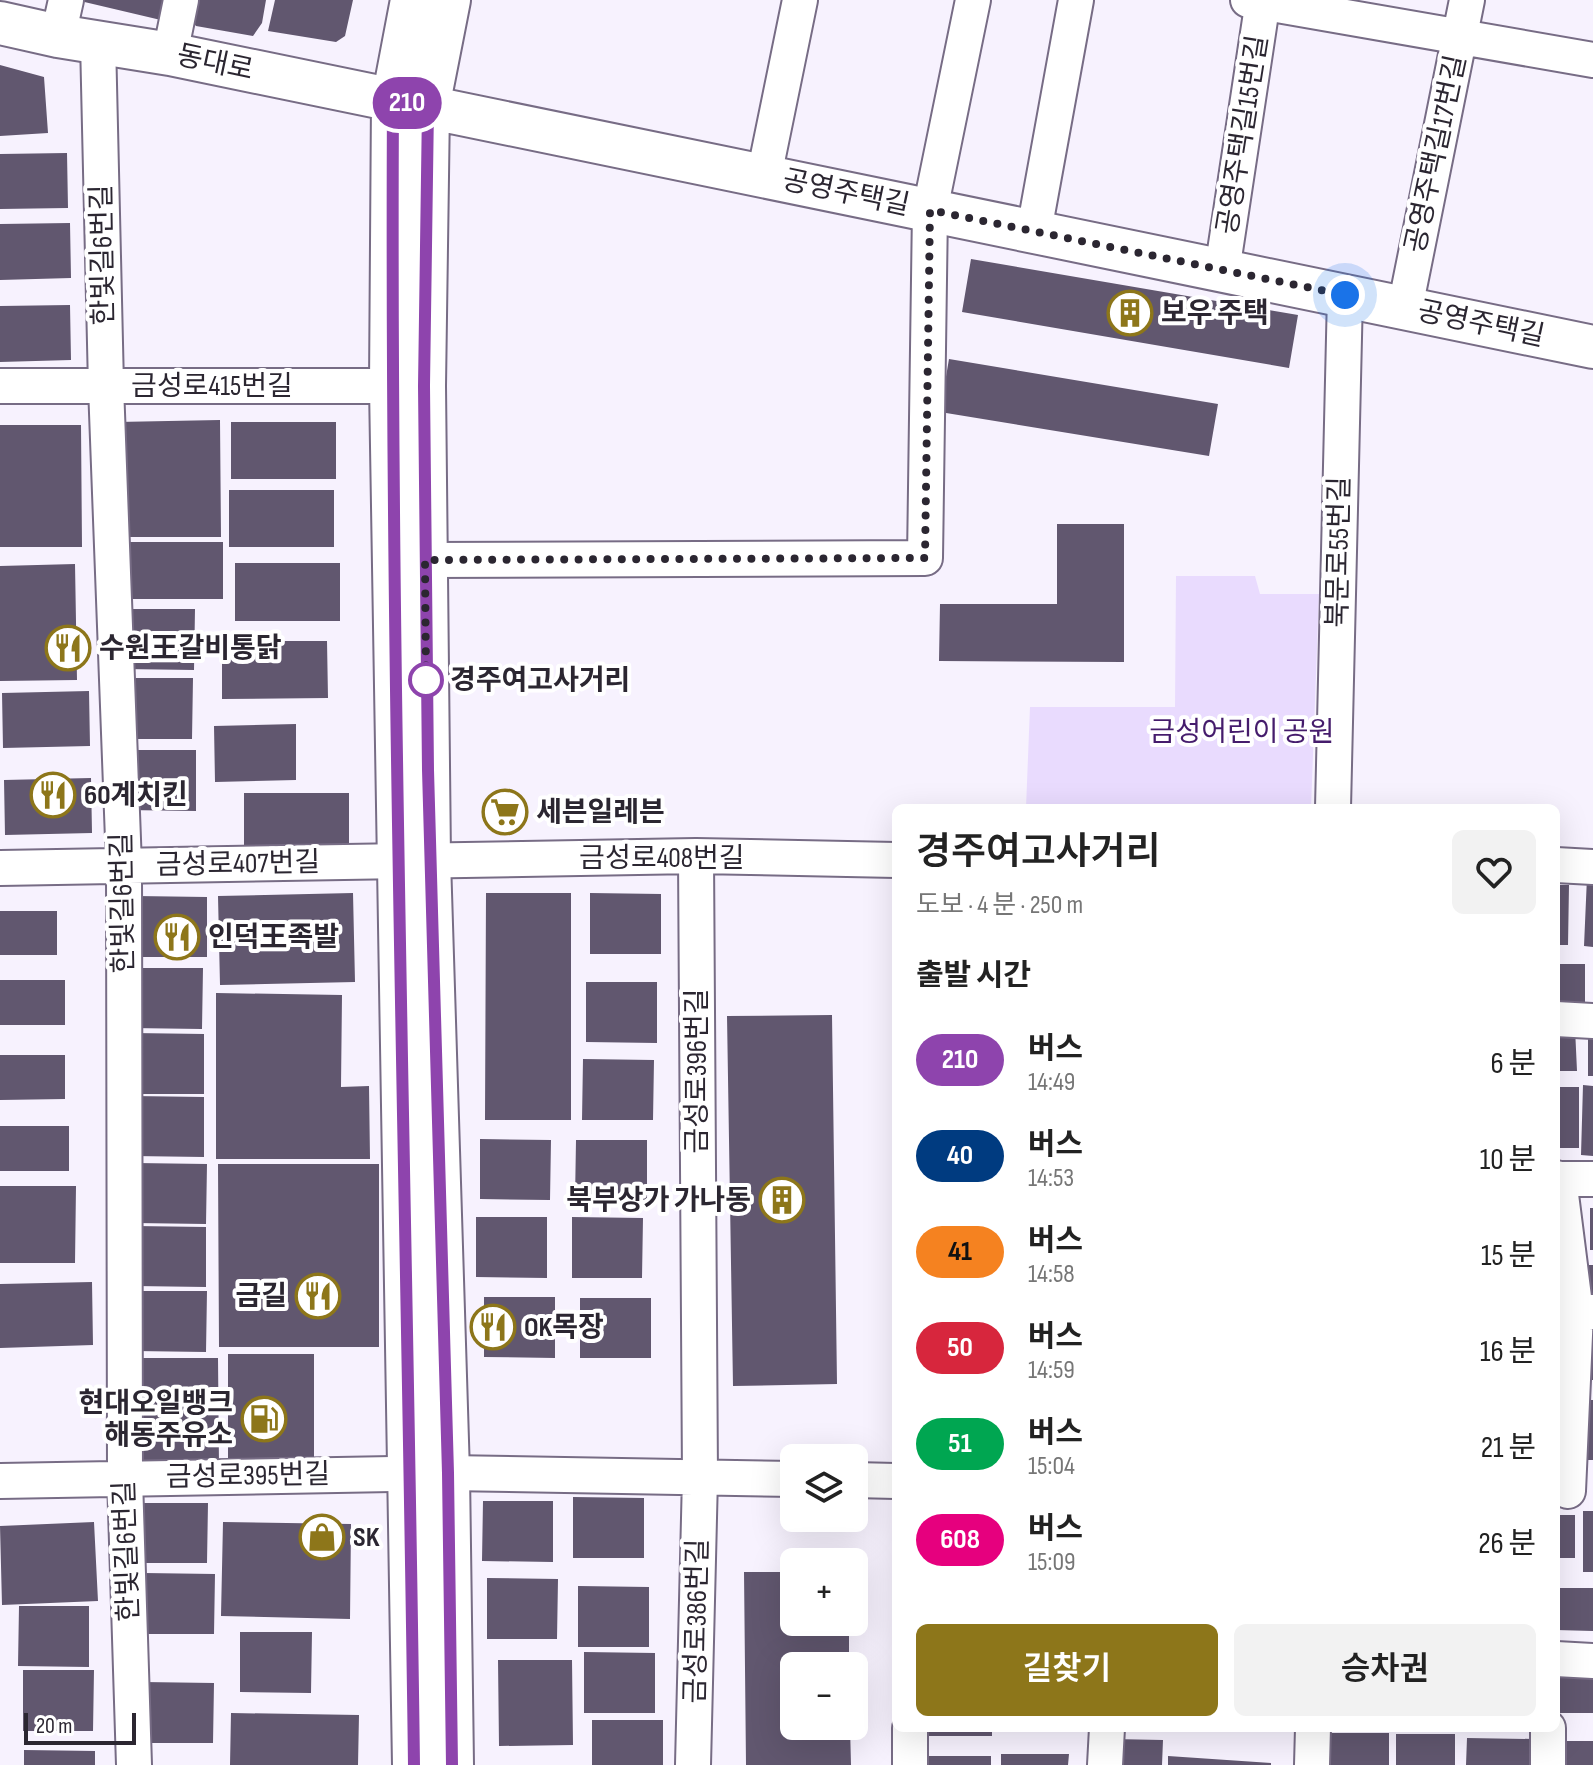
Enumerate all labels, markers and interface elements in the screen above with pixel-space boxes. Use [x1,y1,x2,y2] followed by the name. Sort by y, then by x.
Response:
[1211,33,1275,237] street label: 공영주택길15번길
[174,39,256,87] street label: 동대로
[1399,52,1473,256] street label: 공영주택길17번길
[361,77,453,129] line badge: 210
[389,86,425,119] text: 210
[780,163,912,223] street label: 공영주택길
[85,184,121,326] street label: 한빛길6번길
[1325,275,1365,315] your location
[1106,289,1154,337] building icon: 보우 주택
[1415,294,1547,354] street label: 공영주택길
[1161,297,1268,330] place label: 보우 주택
[131,370,293,403] street label: 금성로415번길
[1321,476,1357,628] street label: 북문로55번길
[44,624,92,672] restaurant icon: 수원王갈비통닭
[99,632,282,665] place label: 수원王갈비통닭
[409,663,443,697] marker: 경주여고사거리
[450,664,630,697] place label: 경주여고사거리
[1150,716,1334,749] park label: 금성어린이 공원
[29,771,77,819] restaurant icon: 60계치킨
[84,779,188,812] place label: 60계치킨
[481,788,529,836] supermarket icon: 세븐일레븐
[536,796,665,829] place label: 세븐일레븐
[916,830,1161,875] text: 경주여고사거리
[1452,830,1536,914] button: heart
[105,832,141,974] street label: 한빛길6번길
[579,842,745,875] street label: 금성로408번길
[156,846,320,882] street label: 금성로407번길
[916,890,1083,921] text: 도보 · 4 분 · 250 m
[153,913,201,961] restaurant icon: 인덕王족발
[208,921,339,954] place label: 인덕王족발
[916,958,1031,994] text: 출발 시간
[681,988,714,1154] street label: 금성로396번길
[1028,1031,1083,1067] text: 버스
[942,1043,978,1076] text: 210
[1490,1046,1536,1082] text: 6 분
[1028,1067,1075,1098] text: 14:49
[1028,1127,1083,1163] text: 버스
[947,1139,973,1172] text: 40
[1480,1142,1536,1178] text: 10 분
[1028,1163,1074,1194] text: 14:53
[758,1176,806,1224] building icon: 북부상가 가나동
[566,1184,751,1217] place label: 북부상가 가나동
[1028,1223,1083,1259] text: 버스
[948,1235,972,1268] text: 41
[1481,1238,1536,1274] text: 15 분
[1028,1259,1075,1290] text: 14:58
[294,1272,342,1320] restaurant icon: 금길
[235,1280,287,1313] place label: 금길
[469,1303,517,1351] restaurant icon: OK목장
[524,1311,604,1344] place label: OK목장
[1028,1319,1083,1355] text: 버스
[947,1331,973,1364] text: 50
[1480,1334,1536,1370] text: 16 분
[1028,1355,1075,1386] text: 14:59
[78,1387,233,1452] place label: 현대오일뱅크 해동주유소
[240,1395,288,1443] fuel station icon: 현대오일뱅크 해동주유소
[1028,1415,1083,1451] text: 버스
[948,1427,972,1460] text: 51
[1481,1430,1536,1466] text: 21 분
[780,1444,868,1740] map controls
[780,1444,868,1532] button: layers
[1028,1451,1075,1482] text: 15:04
[166,1458,330,1494] street label: 금성로395번길
[108,1480,146,1622] street label: 한빛길6번길
[1028,1511,1083,1547] text: 버스
[298,1513,346,1561] shop icon: SK
[353,1521,380,1554] place label: SK
[940,1523,980,1556] text: 608
[1478,1526,1536,1562] text: 26 분
[679,1538,715,1704] street label: 금성로386번길
[1028,1547,1076,1578] text: 15:09
[780,1548,868,1636] button: +
[916,1624,1218,1716] button: 길찾기
[1234,1624,1536,1716] button: 승차권
[780,1652,868,1740] button: −
[24,1709,136,1745] scale bar
[36,1713,73,1740] text: 20 m

